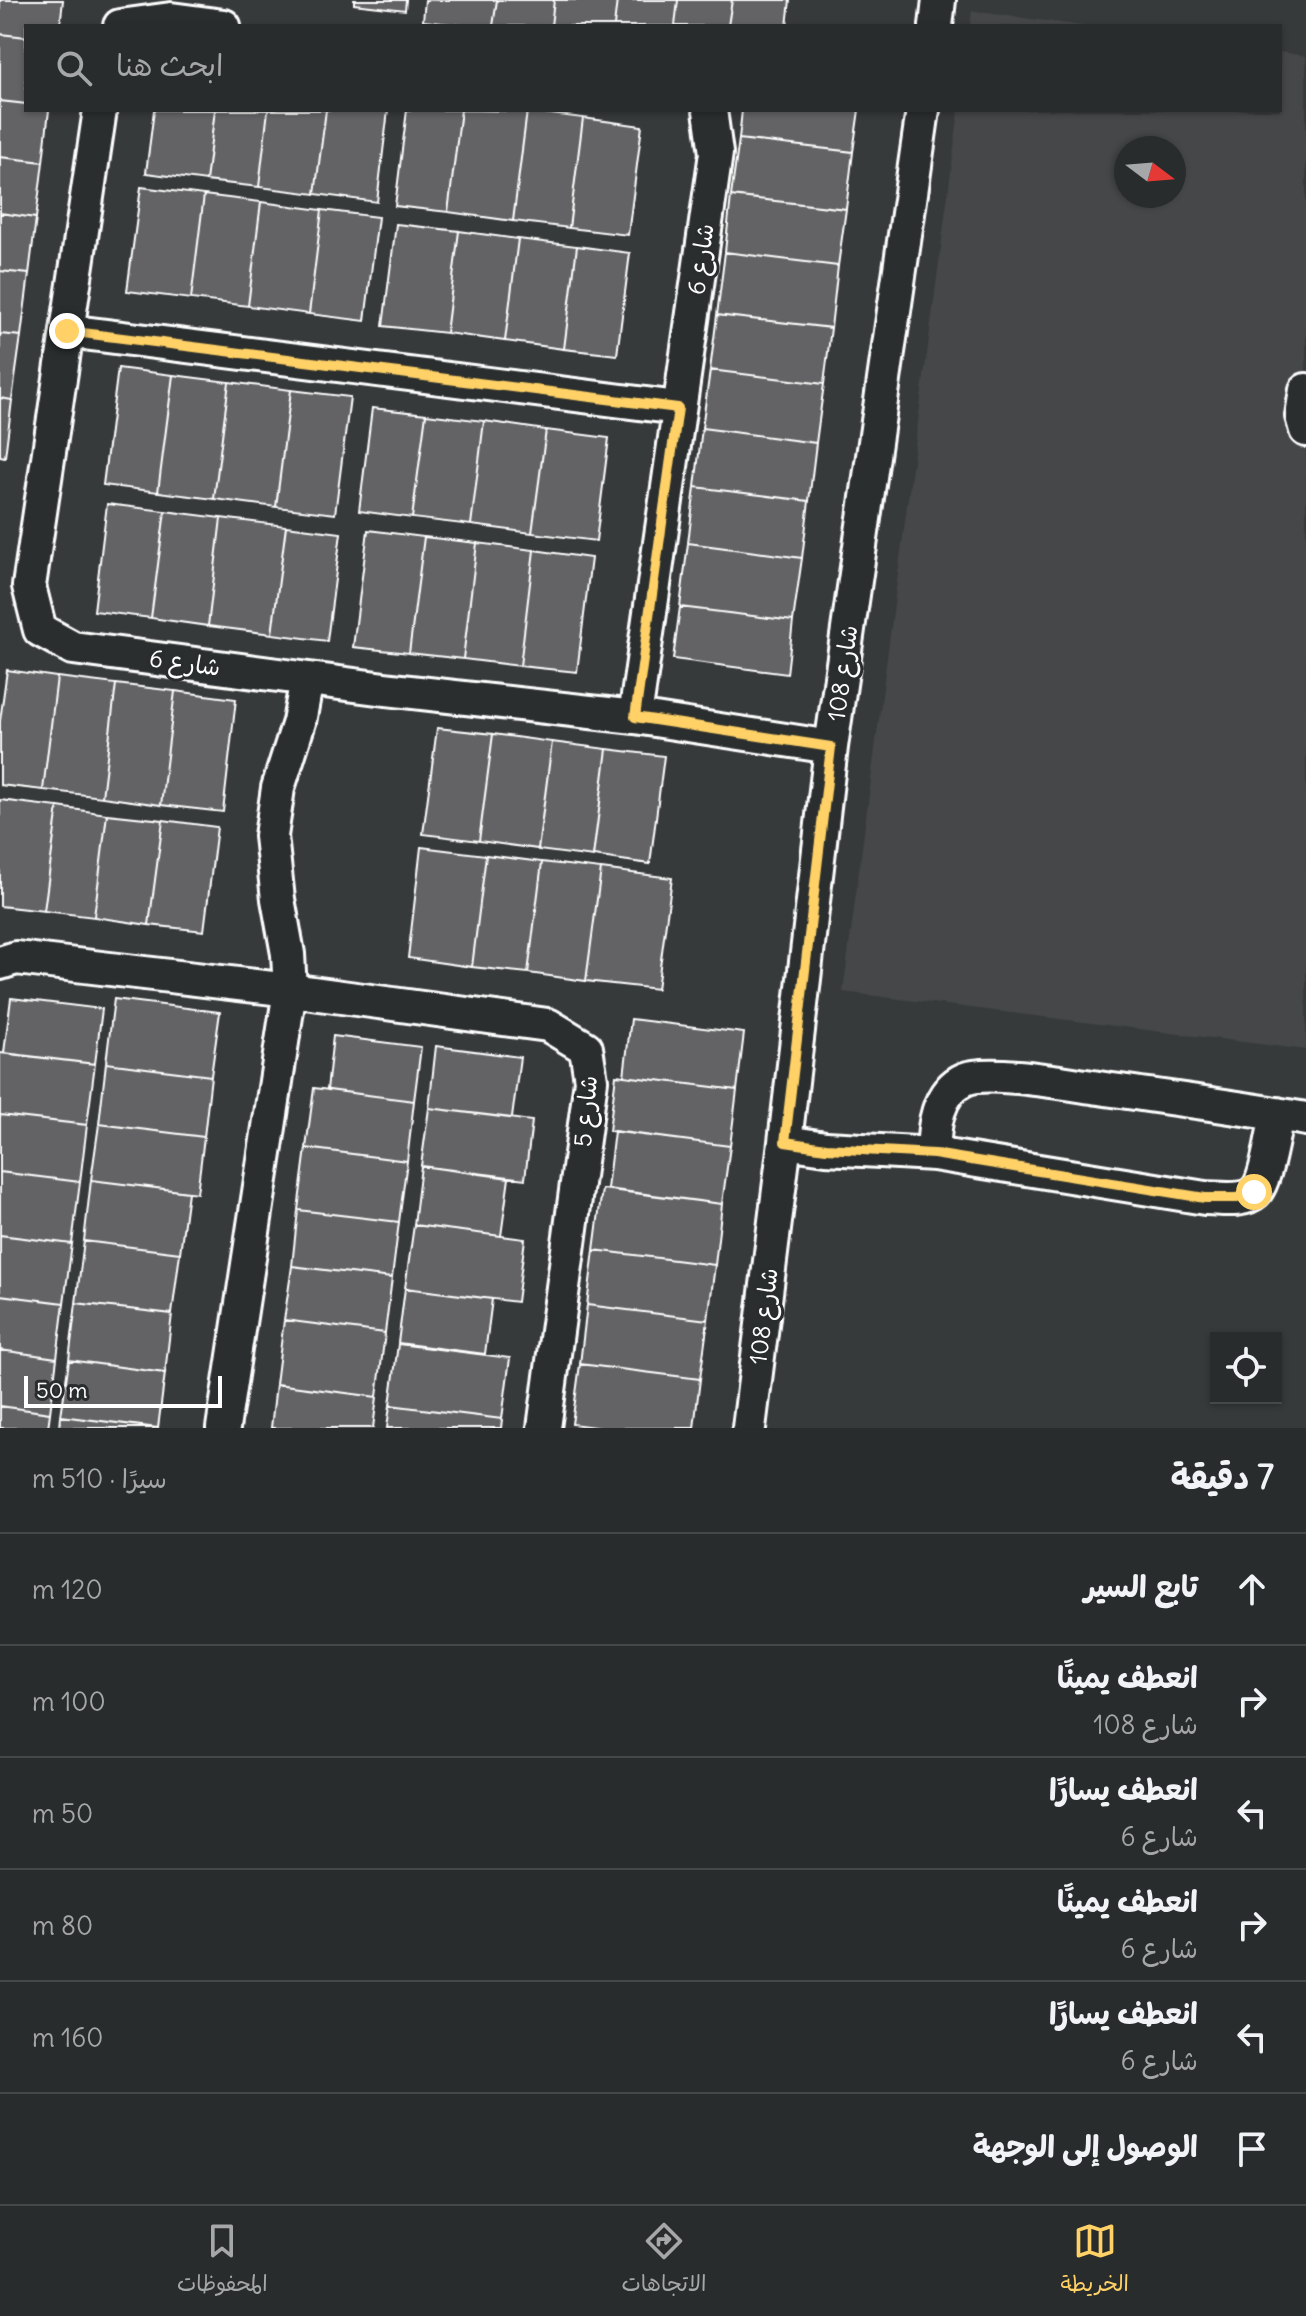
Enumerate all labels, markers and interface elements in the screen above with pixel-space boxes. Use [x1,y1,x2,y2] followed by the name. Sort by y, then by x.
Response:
[24,24,1282,112] search box
[52,46,96,90] icon: search
[116,46,223,84] text: ابحث هنا
[1114,136,1186,208] north arrow
[680,222,723,297] street label: شارع 6
[49,313,85,349] route end
[820,623,867,723] street label: شارع 108
[147,642,222,685] street label: شارع 6
[567,1074,606,1148] street label: شارع 5
[1236,1174,1272,1210] route start
[742,1266,787,1366] street label: شارع 108
[1210,1332,1282,1404] map controls
[1210,1332,1282,1404] button: locate
[24,1372,222,1408] scale bar
[36,1376,88,1404] text: 50 m
[1171,1455,1274,1498] text: 7 دقيقة
[32,1462,167,1495] text: سيرًا · 510 m
[1084,1567,1198,1605] text: تابع السير
[1230,1567,1274,1611] icon: ahead
[32,1573,103,1606] text: 120 m
[1057,1658,1198,1696] text: انعطف يمينًا
[1230,1679,1274,1723] icon: right
[32,1685,106,1718] text: 100 m
[1093,1708,1198,1741] text: شارع 108
[1049,1770,1198,1808] text: انعطف يسارًا
[1230,1791,1274,1835] icon: left
[32,1797,93,1830] text: 50 m
[1121,1820,1198,1853] text: شارع 6
[1057,1882,1198,1920] text: انعطف يمينًا
[1230,1903,1274,1947] icon: right
[32,1909,93,1942] text: 80 m
[1121,1932,1198,1965] text: شارع 6
[1049,1994,1198,2032] text: انعطف يسارًا
[1230,2015,1274,2059] icon: left
[32,2021,103,2054] text: 160 m
[1121,2044,1198,2077] text: شارع 6
[973,2127,1198,2165] text: الوصول إلى الوجهة
[1230,2127,1274,2171] icon: arrive
[177,2219,268,2303] tab: المحفوظات
[621,2219,706,2303] tab: الاتجاهات
[1060,2219,1129,2303] tab: الخريطة

